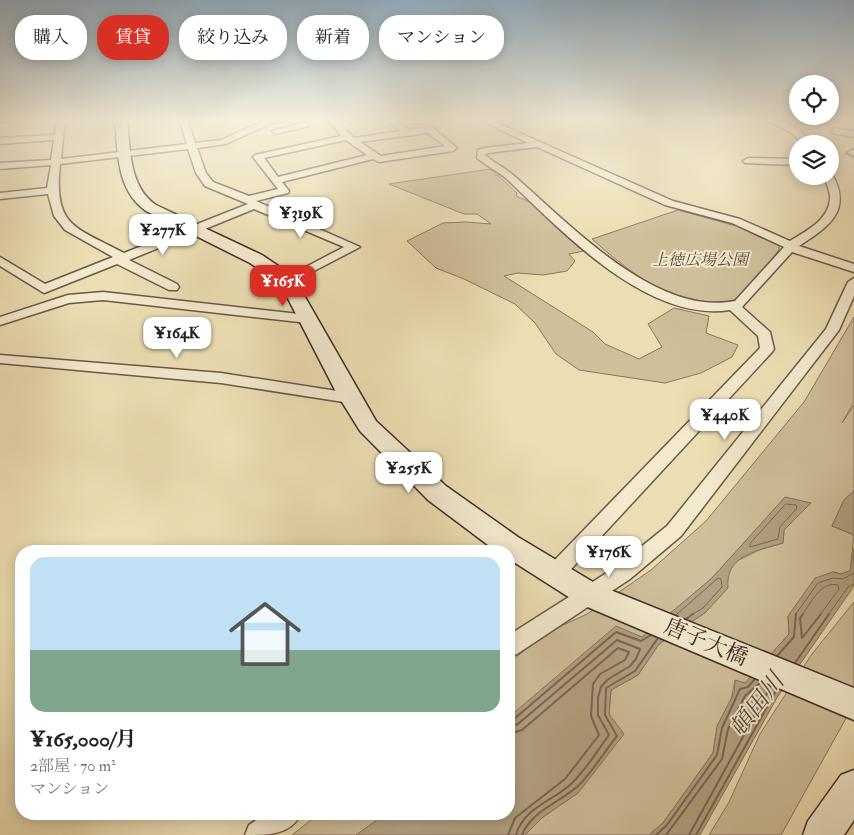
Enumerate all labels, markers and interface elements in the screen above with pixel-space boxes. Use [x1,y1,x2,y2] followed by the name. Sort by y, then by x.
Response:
[15,15,87,60] chip: 購入
[97,15,169,60] chip: 賃貸
[179,15,287,60] chip: 絞り込み
[297,15,369,60] chip: 新着
[379,15,504,60] chip: マンション
[789,75,839,185] map controls
[789,75,839,125] button: locate
[789,135,839,185] button: layers
[266,196,336,239] pin: ¥319K
[279,203,323,223] text: ¥319K
[128,214,198,256] pin: ¥277K
[140,220,186,240] text: ¥277K
[652,250,751,270] park label: 上徳広場公園
[248,264,318,307] pin: ¥165K
[261,271,305,291] text: ¥165K
[142,316,212,359] pin: ¥164K
[154,323,200,343] text: ¥164K
[690,398,760,441] pin: ¥440K
[701,405,749,425] text: ¥440K
[374,452,444,494] pin: ¥255K
[386,458,432,478] text: ¥255K
[574,536,644,578] pin: ¥176K
[587,542,631,562] text: ¥176K
[220,589,310,679] icon: home
[660,612,752,672] street label: 唐子大橋
[723,665,793,743] water label: 頓田川
[30,726,136,753] text: ¥165,000/月
[30,756,116,776] text: 2部屋 · 70 m²
[30,779,109,799] text: マンション

